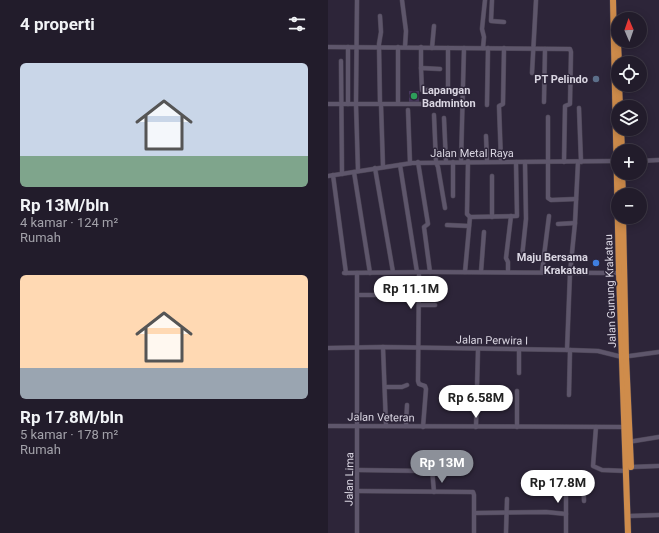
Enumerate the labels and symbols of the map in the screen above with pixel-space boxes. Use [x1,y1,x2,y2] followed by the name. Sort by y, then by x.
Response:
[611,12,647,48] north arrow
[534,73,588,86] place label: PT Pelindo
[591,74,601,84] marker: PT Pelindo
[422,84,476,110] place label: Lapangan Badminton
[409,91,419,101] marker: Lapangan Badminton
[430,147,514,160] street label: Jalan Metal Raya
[602,234,619,348] street label: Jalan Gunung Krakatau
[517,251,588,277] place label: Maju Bersama Krakatau
[591,258,601,268] marker: Maju Bersama Krakatau
[370,276,452,310] pin: Rp 11.1M
[456,333,528,348] street label: Jalan Perwira I
[435,385,517,419] pin: Rp 6.58M
[347,410,415,425] street label: Jalan Veteran
[409,450,475,484] pin: Rp 13M
[343,452,356,506] street label: Jalan Lima
[517,470,599,504] pin: Rp 17.8M

